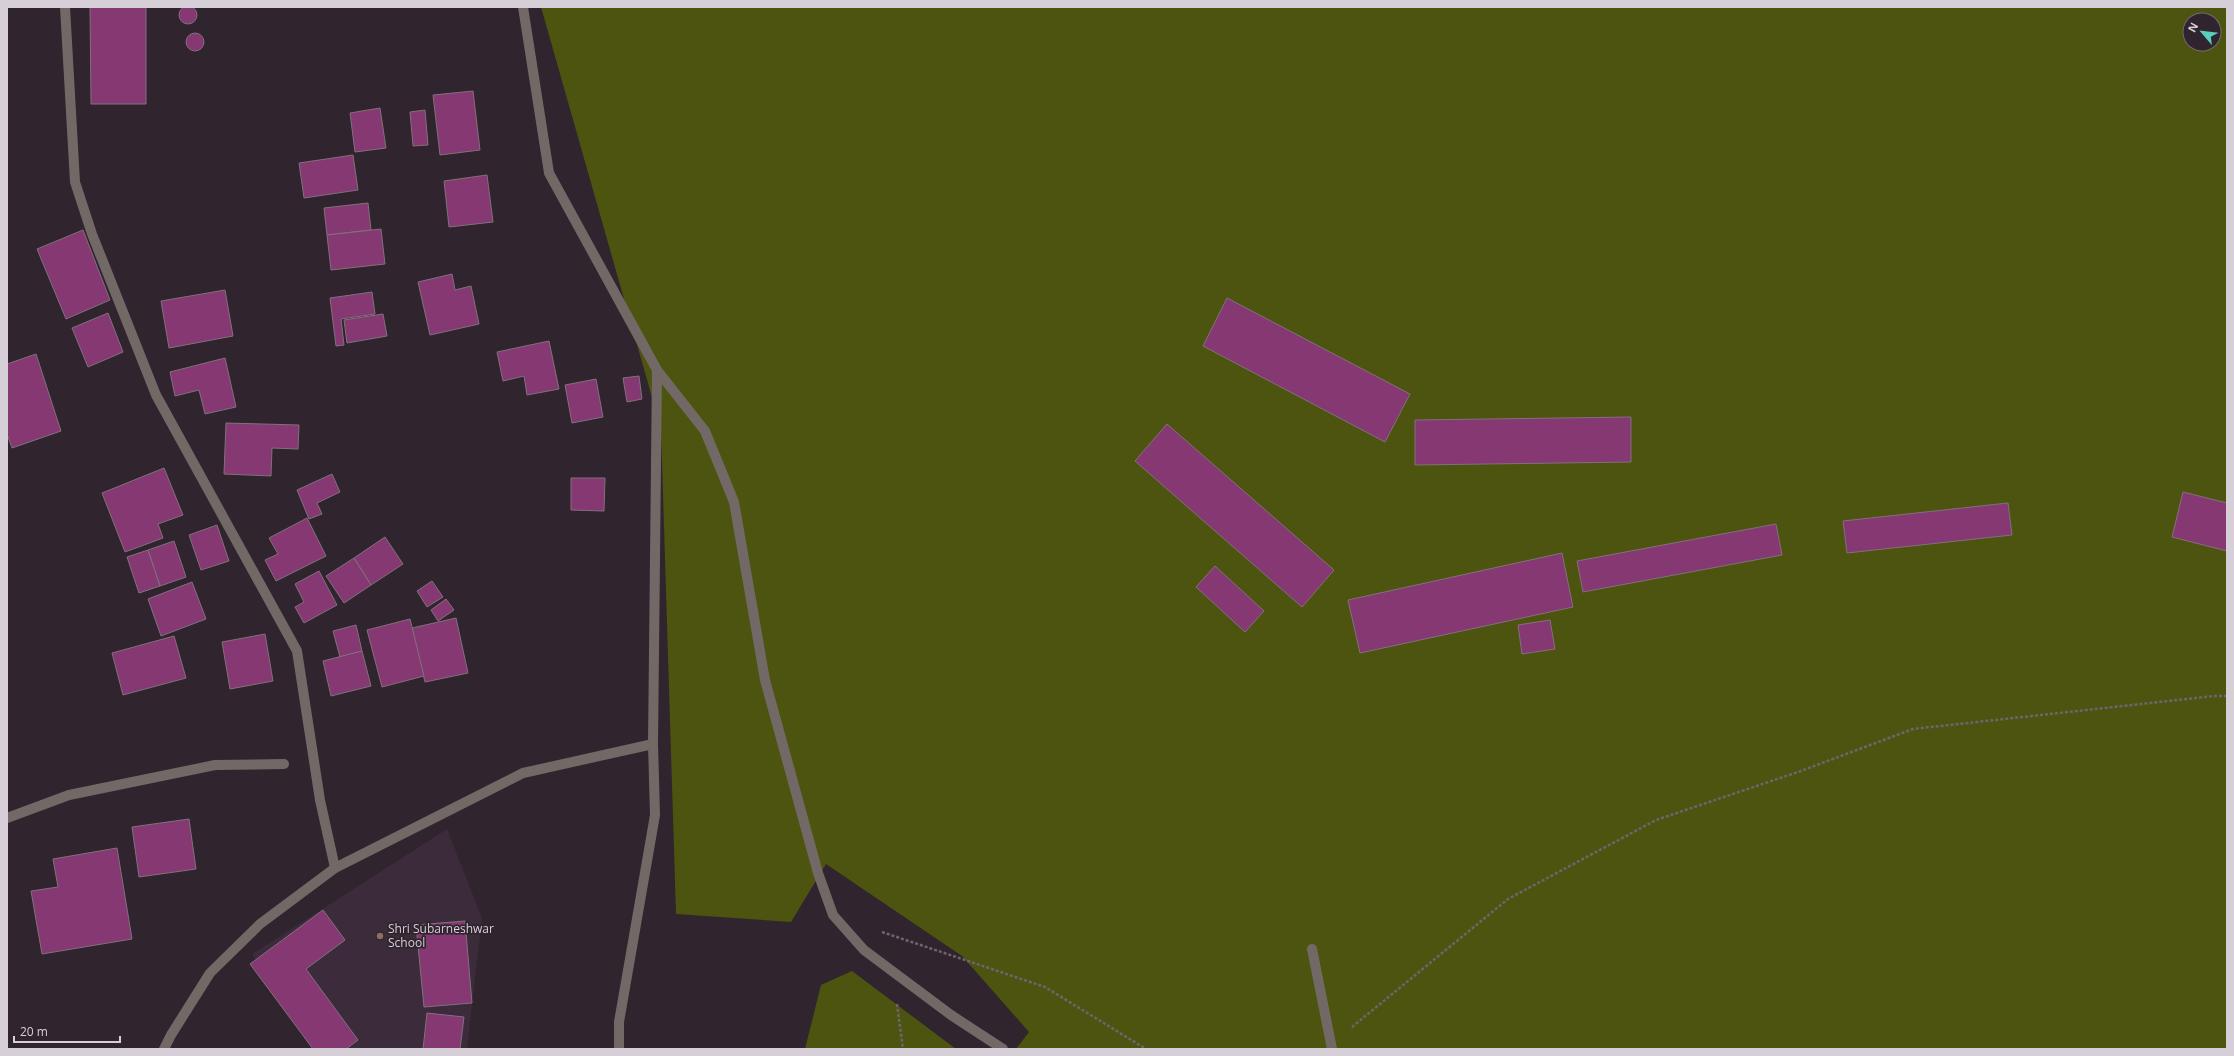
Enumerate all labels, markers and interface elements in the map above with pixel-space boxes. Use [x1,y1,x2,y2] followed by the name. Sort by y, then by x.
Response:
[2182,12,2222,52] north arrow
[2184,20,2201,35] text: N
[388,920,494,951] place label: Shri Subarneshwar School
[375,931,385,941] marker: Shri Subarneshwar School
[14,1018,120,1044] scale bar
[20,1023,48,1040] text: 20 m

